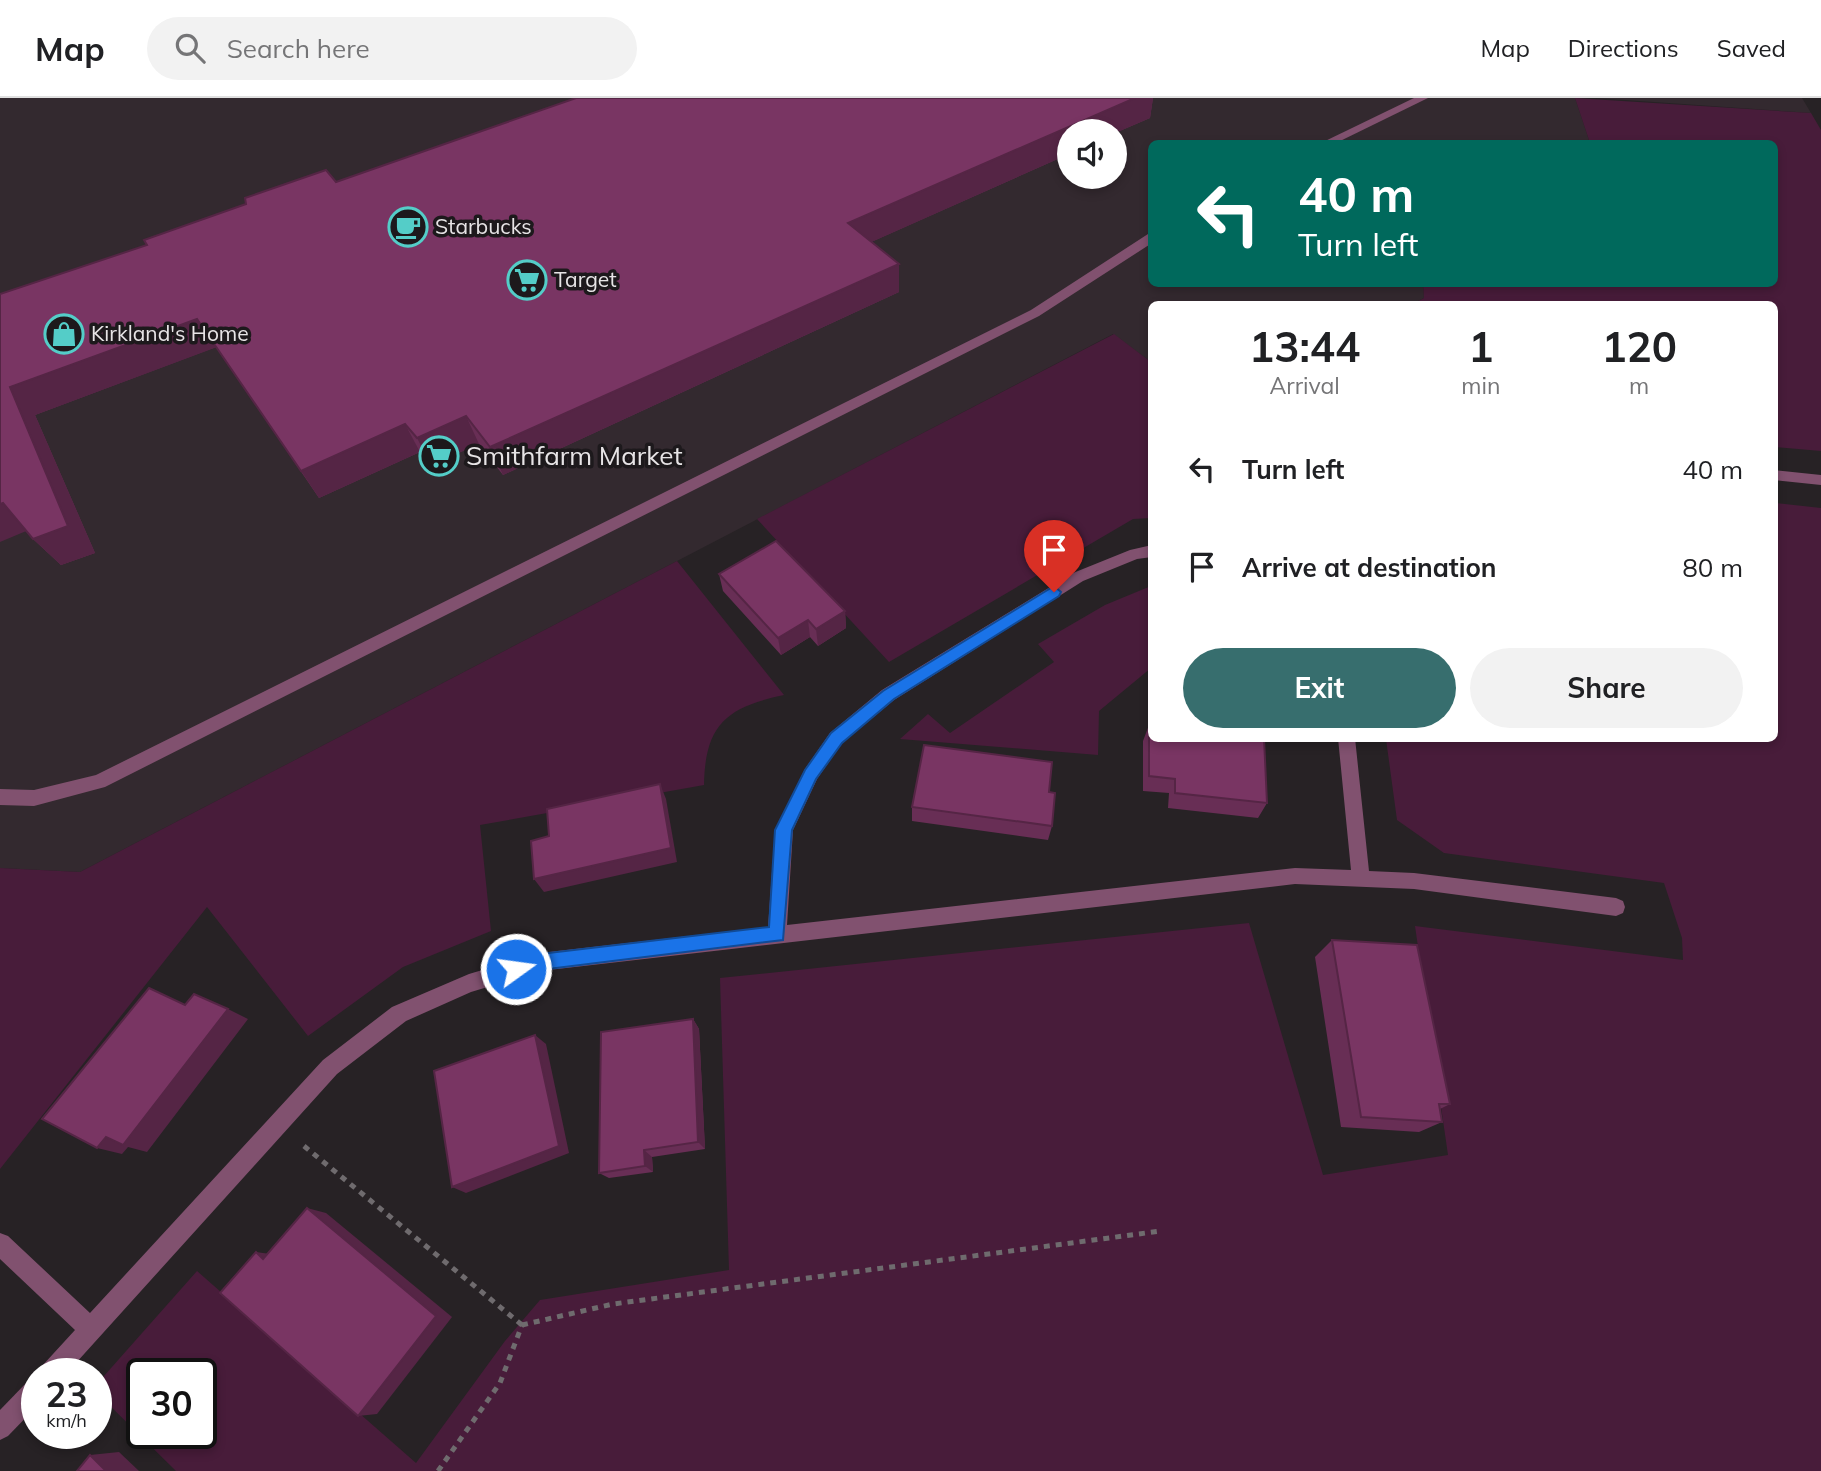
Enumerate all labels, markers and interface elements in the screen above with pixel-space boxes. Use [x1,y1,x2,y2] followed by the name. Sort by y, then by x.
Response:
[147,17,637,80] search box
[35,28,105,69] text: Map
[171,29,209,67] icon: search
[227,32,370,65] text: Search here
[1480,33,1530,63] text: Map
[1568,33,1679,63] text: Directions
[1717,33,1786,63] text: Saved
[1057,119,1127,189] map controls
[1057,119,1127,189] button: sound
[1298,163,1414,224] text: 40 m
[1183,168,1274,259] icon: left
[387,206,429,248] cafe icon: Starbucks
[435,213,532,239] place label: Starbucks
[1298,224,1418,264] text: Turn left
[506,259,548,301] supermarket icon: Target
[554,266,617,292] place label: Target
[43,313,85,355] shop icon: Kirkland's Home
[91,320,249,346] place label: Kirkland's Home
[1249,320,1360,373] text: 13:44
[1468,320,1493,373] text: 1
[1601,320,1677,373] text: 120
[1269,371,1340,400] text: Arrival
[1461,371,1500,400] text: min
[1629,371,1649,400] text: m
[418,435,460,477] supermarket icon: Smithfarm Market
[466,439,683,472] place label: Smithfarm Market
[1183,450,1221,488] icon: left
[1242,453,1344,486] text: Turn left
[1682,453,1743,486] text: 40 m
[1024,520,1084,592] pin
[1035,531,1073,569] icon: arrive
[1183,548,1221,586] icon: arrive
[1242,551,1497,584] text: Arrive at destination
[1682,551,1743,584] text: 80 m
[1183,648,1456,728] button: Exit
[1470,648,1743,728] button: Share
[479,932,553,1006] position arrow
[126,1358,217,1449] speed limit sign: 30
[45,1372,88,1416] text: 23
[46,1409,87,1432] text: km/h

